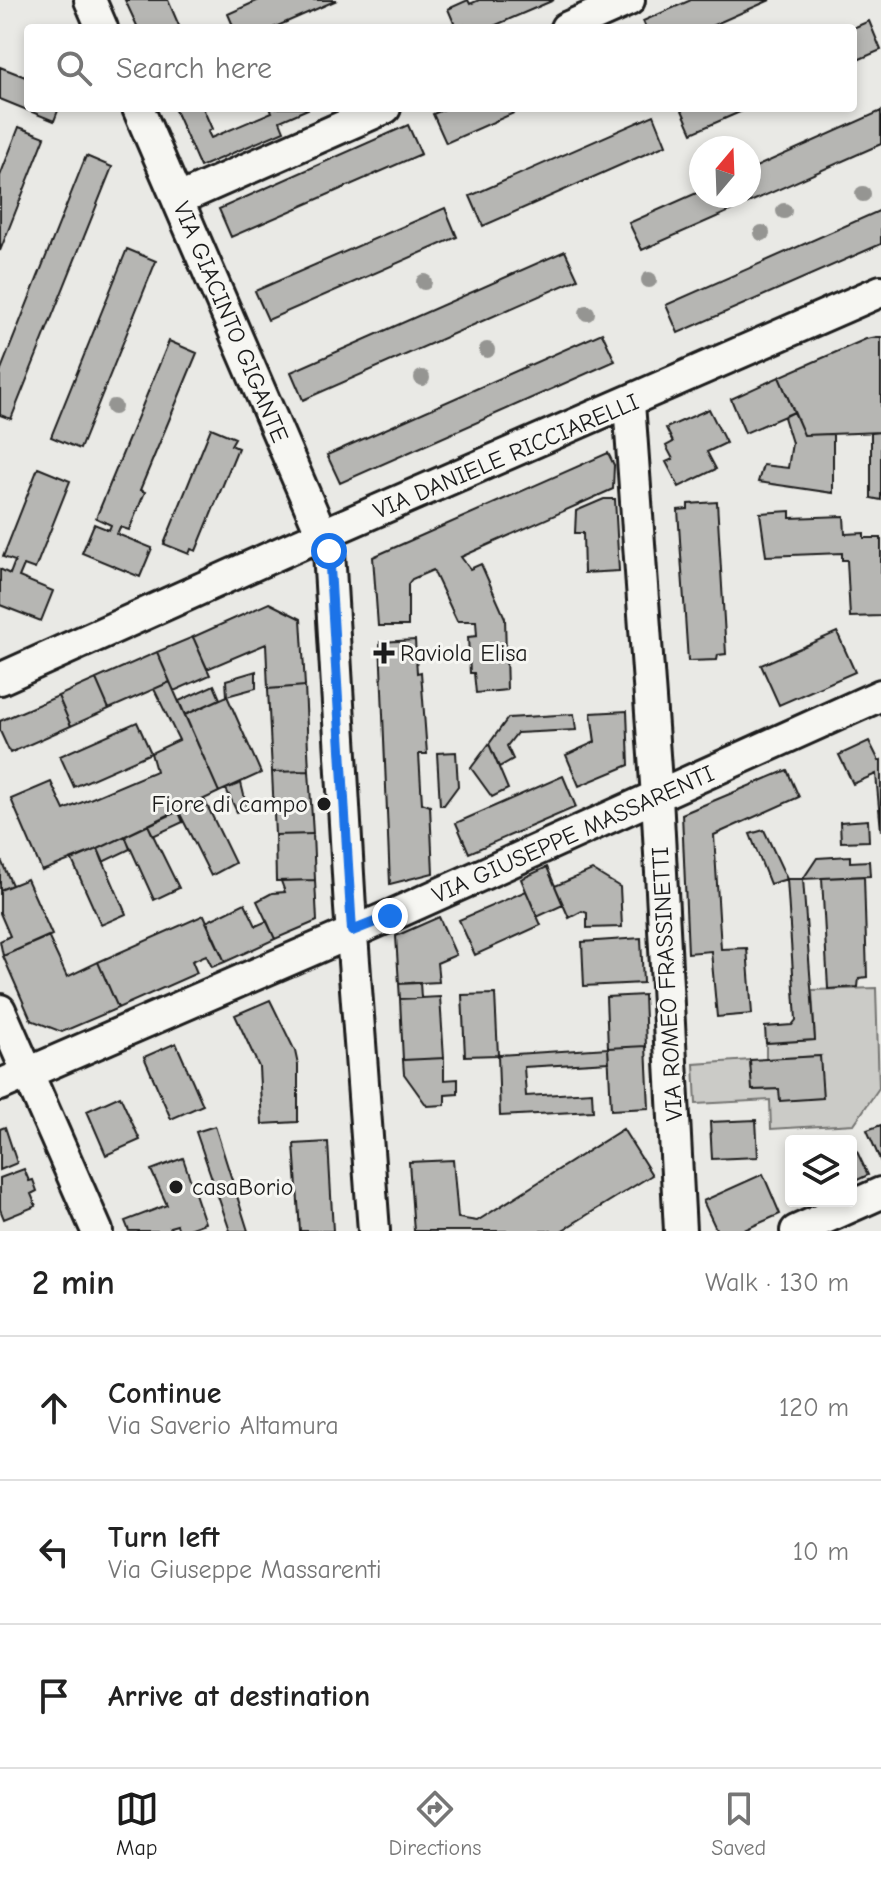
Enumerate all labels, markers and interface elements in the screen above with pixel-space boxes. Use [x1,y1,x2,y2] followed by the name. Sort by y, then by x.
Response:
[24,24,857,112] search box
[52,46,96,90] icon: search
[116,51,272,86] text: Search here
[689,136,761,208] north arrow
[167,197,295,447] street label: VIA GIACINTO GIGANTE
[369,387,643,525] street label: VIA DANIELE RICCIARELLI
[311,533,347,569] route start
[400,639,528,667] place label: Raviola Elisa
[375,644,393,662] marker: Raviola Elisa
[428,759,718,909] street label: VIA GIUSEPPE MASSARENTI
[151,790,308,818] place label: Fiore di campo
[315,795,333,813] marker: Fiore di campo
[646,846,688,1122] street label: VIA ROMEO FRASSINETTI
[372,898,408,934] route end
[785,1135,857,1207] map controls
[785,1135,857,1207] button: layers
[192,1173,294,1201] place label: casaBorio
[167,1178,185,1196] marker: casaBorio
[32,1263,115,1303] text: 2 min
[705,1268,849,1298] text: Walk · 130 m
[108,1376,222,1411] text: Continue
[32,1386,76,1430] icon: ahead
[779,1393,849,1423] text: 120 m
[108,1411,339,1441] text: Via Saverio Altamura
[108,1520,220,1555] text: Turn left
[32,1530,76,1574] icon: left
[793,1537,849,1567] text: 10 m
[108,1555,382,1585] text: Via Giuseppe Massarenti
[32,1674,76,1718] icon: arrive
[108,1679,370,1714] text: Arrive at destination
[115,1787,159,1861] tab: Map
[389,1787,482,1861] tab: Directions
[711,1787,766,1861] tab: Saved

